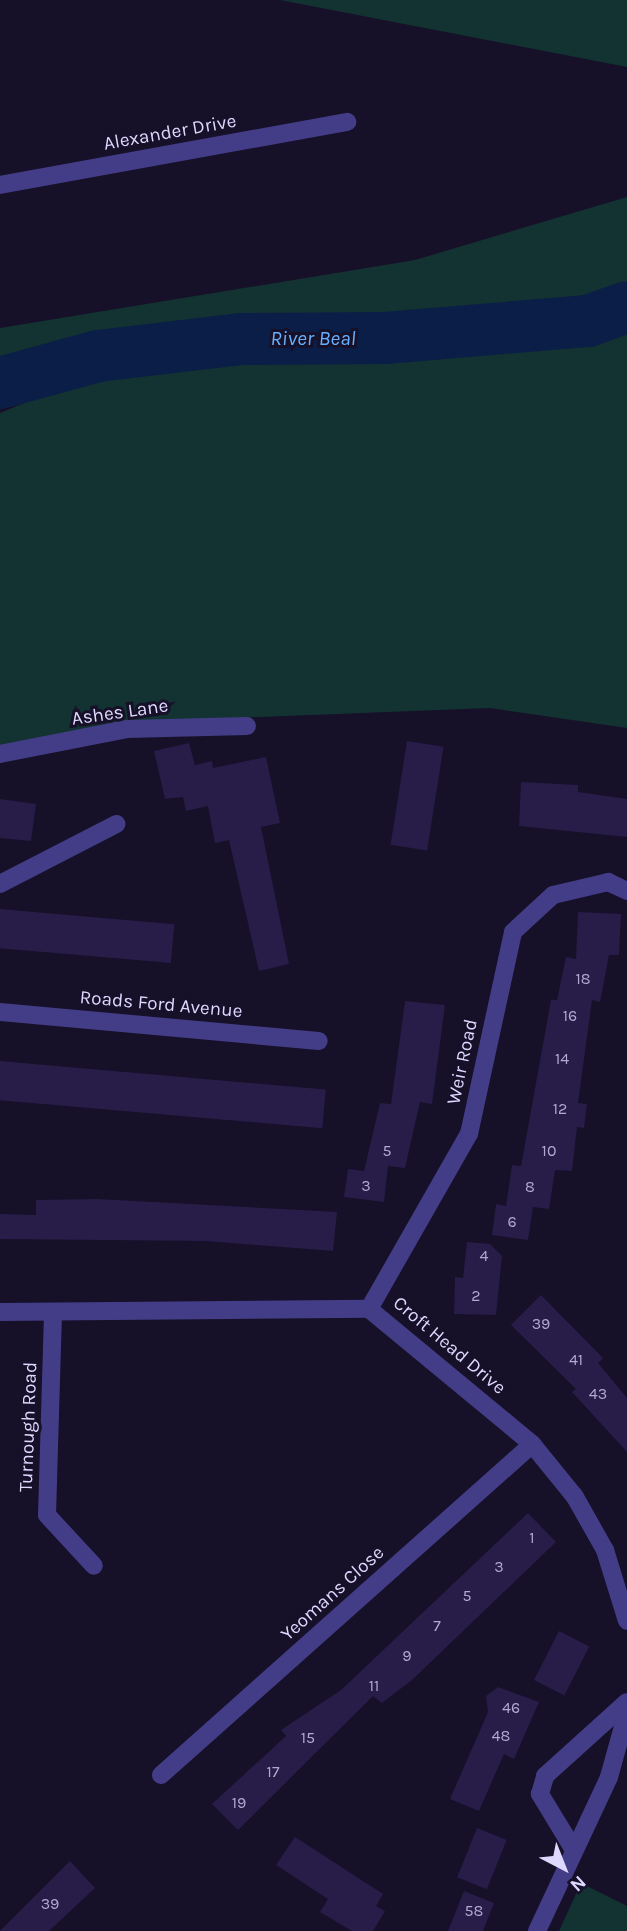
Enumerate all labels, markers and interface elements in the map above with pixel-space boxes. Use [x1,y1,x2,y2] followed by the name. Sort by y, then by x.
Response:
[102,110,238,156] street label: Alexander Drive
[270,325,356,351] water label: River Beal
[70,695,170,731] street label: Ashes Lane
[575,969,591,989] house number: 18
[79,987,243,1023] street label: Roads Ford Avenue
[563,1006,577,1026] house number: 16
[443,1017,483,1107] street label: Weir Road
[555,1049,569,1069] house number: 14
[553,1099,567,1119] house number: 12
[382,1141,392,1161] house number: 5
[542,1141,556,1161] house number: 10
[361,1176,371,1196] house number: 3
[525,1177,535,1197] house number: 8
[507,1212,517,1232] house number: 6
[480,1246,488,1266] house number: 4
[471,1286,481,1306] house number: 2
[388,1292,510,1400] street label: Croft Head Drive
[532,1314,550,1334] house number: 39
[569,1350,583,1370] house number: 41
[15,1361,43,1493] street label: Turnough Road
[589,1384,607,1404] house number: 43
[529,1528,535,1548] house number: 1
[277,1542,389,1646] street label: Yeomans Close
[494,1557,504,1577] house number: 3
[462,1586,472,1606] house number: 5
[433,1616,441,1636] house number: 7
[402,1646,412,1666] house number: 9
[369,1676,379,1696] house number: 11
[502,1698,520,1718] house number: 46
[492,1726,510,1746] house number: 48
[301,1728,315,1748] house number: 15
[267,1762,279,1782] house number: 17
[232,1793,246,1813] house number: 19
[529,1833,599,1903] north arrow
[566,1871,590,1896] text: N
[41,1894,59,1914] house number: 39
[465,1901,483,1921] house number: 58

